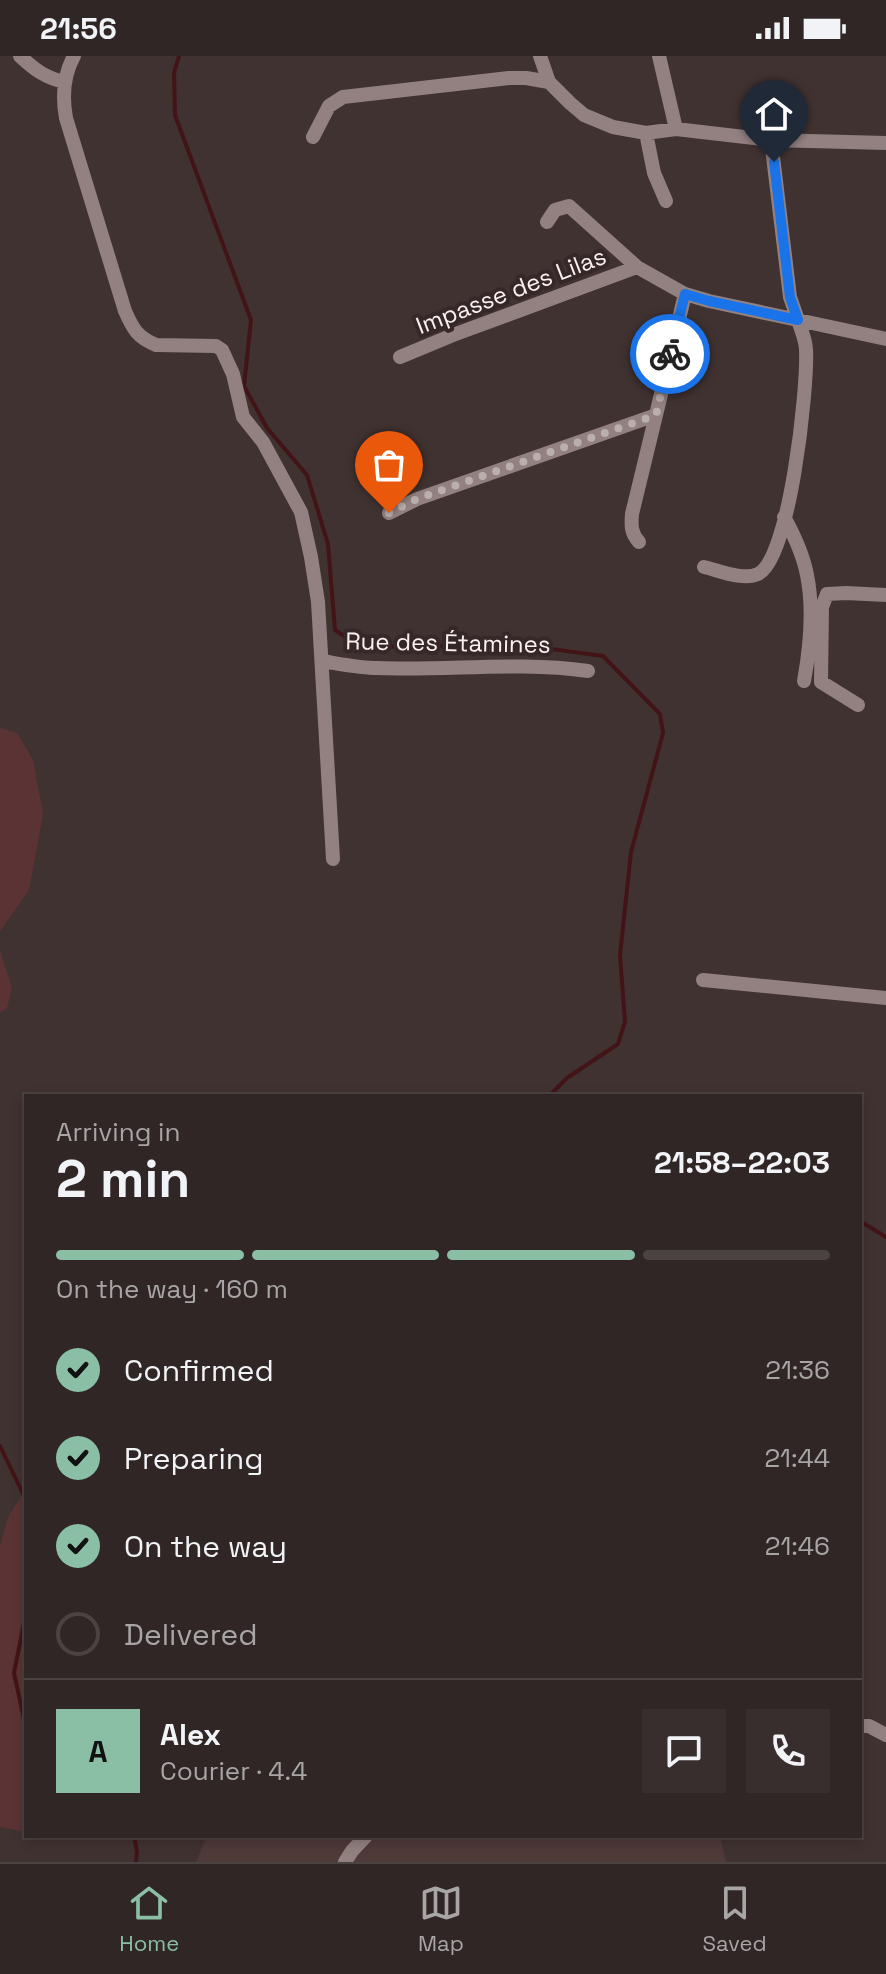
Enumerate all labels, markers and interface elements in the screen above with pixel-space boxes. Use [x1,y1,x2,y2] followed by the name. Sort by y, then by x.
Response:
[40,9,117,48] text: 21:56
[740,80,808,162] pin
[752,92,796,136] icon: home
[411,240,610,341] street label: Impasse des Lilas
[630,314,710,394] courier
[648,332,692,376] icon: bike
[355,431,423,513] pin
[367,443,411,487] icon: bag
[345,625,551,660] street label: Rue des Étamines
[56,1115,180,1149] text: Arriving in
[654,1143,830,1182] text: 21:58–22:03
[56,1146,190,1212] text: 2 min
[56,1272,288,1306] text: On the way · 160 m
[56,1348,100,1392] icon: check
[124,1351,274,1390] text: Confirmed
[765,1353,830,1387] text: 21:36
[56,1436,100,1480] icon: check
[124,1439,263,1478] text: Preparing
[764,1441,830,1475] text: 21:44
[56,1524,100,1568] icon: check
[124,1527,287,1566] text: On the way
[765,1529,830,1563] text: 21:46
[124,1615,258,1654] text: Delivered
[642,1709,726,1793] button: chat
[746,1709,830,1793] button: phone
[160,1715,221,1754] text: Alex
[88,1732,108,1771] text: A
[160,1754,307,1788] text: Courier · 4.4
[119,1881,179,1957] tab: Home
[418,1881,464,1957] tab: Map
[702,1881,767,1957] tab: Saved

